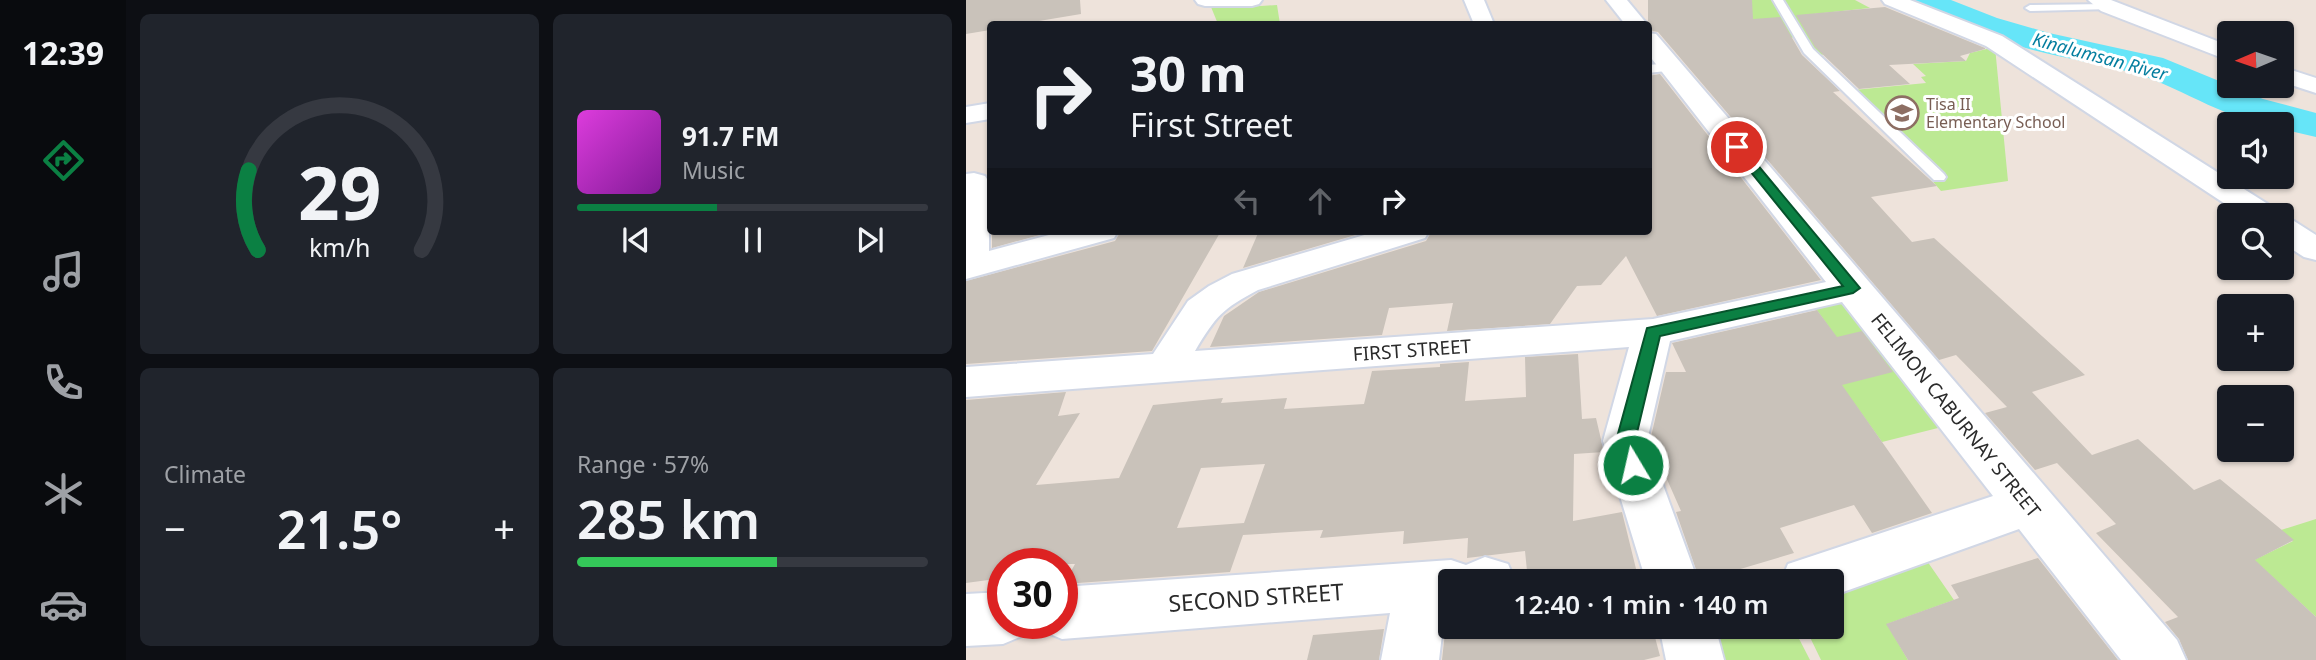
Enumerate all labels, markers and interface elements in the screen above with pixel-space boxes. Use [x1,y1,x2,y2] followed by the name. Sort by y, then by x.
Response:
[2217,21,2294,98] north arrow
[2217,21,2294,462] map controls
[2030,26,2171,86] water label: Kinalumsan River
[22,31,104,74] text: 12:39
[1130,40,1247,106] text: 30 m
[1015,49,1106,140] icon: right
[1926,93,2065,133] place label: Tisa II Elementary School
[1883,94,1921,132] school or university icon: Tisa II Elementary School
[1130,103,1293,146] text: First Street
[2217,112,2294,189] button: sound
[1707,117,1767,177] pin
[682,118,779,154] text: 91.7 FM
[1718,128,1756,166] icon: arrive
[39,136,88,185] icon: directions
[298,143,381,242] text: 29
[682,154,745,186] text: Music
[1228,182,1266,220] icon: left
[1301,182,1339,220] icon: ahead
[1374,182,1412,220] icon: right
[2217,203,2294,280] button: search
[617,221,655,259] icon: previous
[734,221,772,259] icon: pause
[851,221,889,259] icon: next
[309,230,370,264] text: km/h
[39,247,88,296] icon: music
[2217,294,2294,371] button: +
[1865,307,2047,523] street label: FELIMON CABURNAY STREET
[1352,333,1472,367] street label: FIRST STREET
[39,358,88,407] icon: phone
[2217,385,2294,462] button: −
[1596,428,1670,502] position arrow
[577,448,709,480] text: Range · 57%
[164,458,246,490] text: Climate
[39,469,88,518] icon: climate
[577,483,760,554] text: 285 km
[277,493,402,564] text: 21.5°
[164,502,186,554] text: −
[493,502,515,554] text: +
[987,548,1078,639] speed limit sign: 30
[1167,575,1345,619] street label: SECOND STREET
[39,580,88,629] icon: car
[1514,586,1768,622] text: 12:40 · 1 min · 140 m

